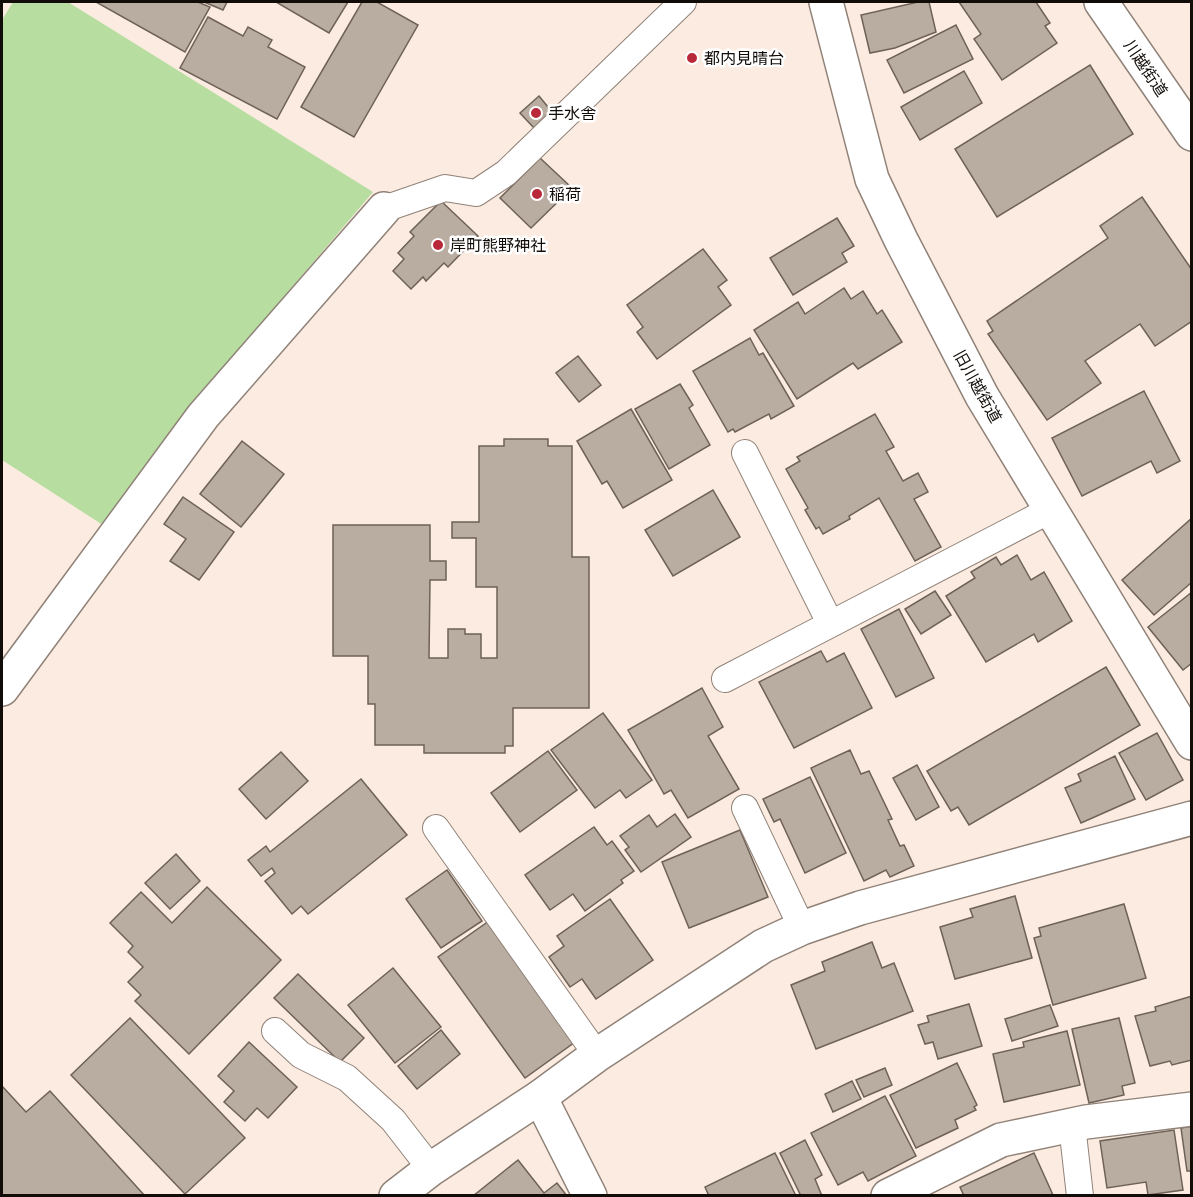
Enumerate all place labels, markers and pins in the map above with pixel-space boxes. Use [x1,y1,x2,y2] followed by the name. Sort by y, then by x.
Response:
[704,47,784,69] place label: 都内見晴台
[685,51,699,65] marker: 都内見晴台
[548,102,596,124] place label: 手水舎
[529,106,543,120] marker: 手水舎
[549,183,581,205] place label: 稲荷
[530,187,544,201] marker: 稲荷
[450,234,546,256] place label: 岸町熊野神社
[431,238,445,252] marker: 岸町熊野神社

